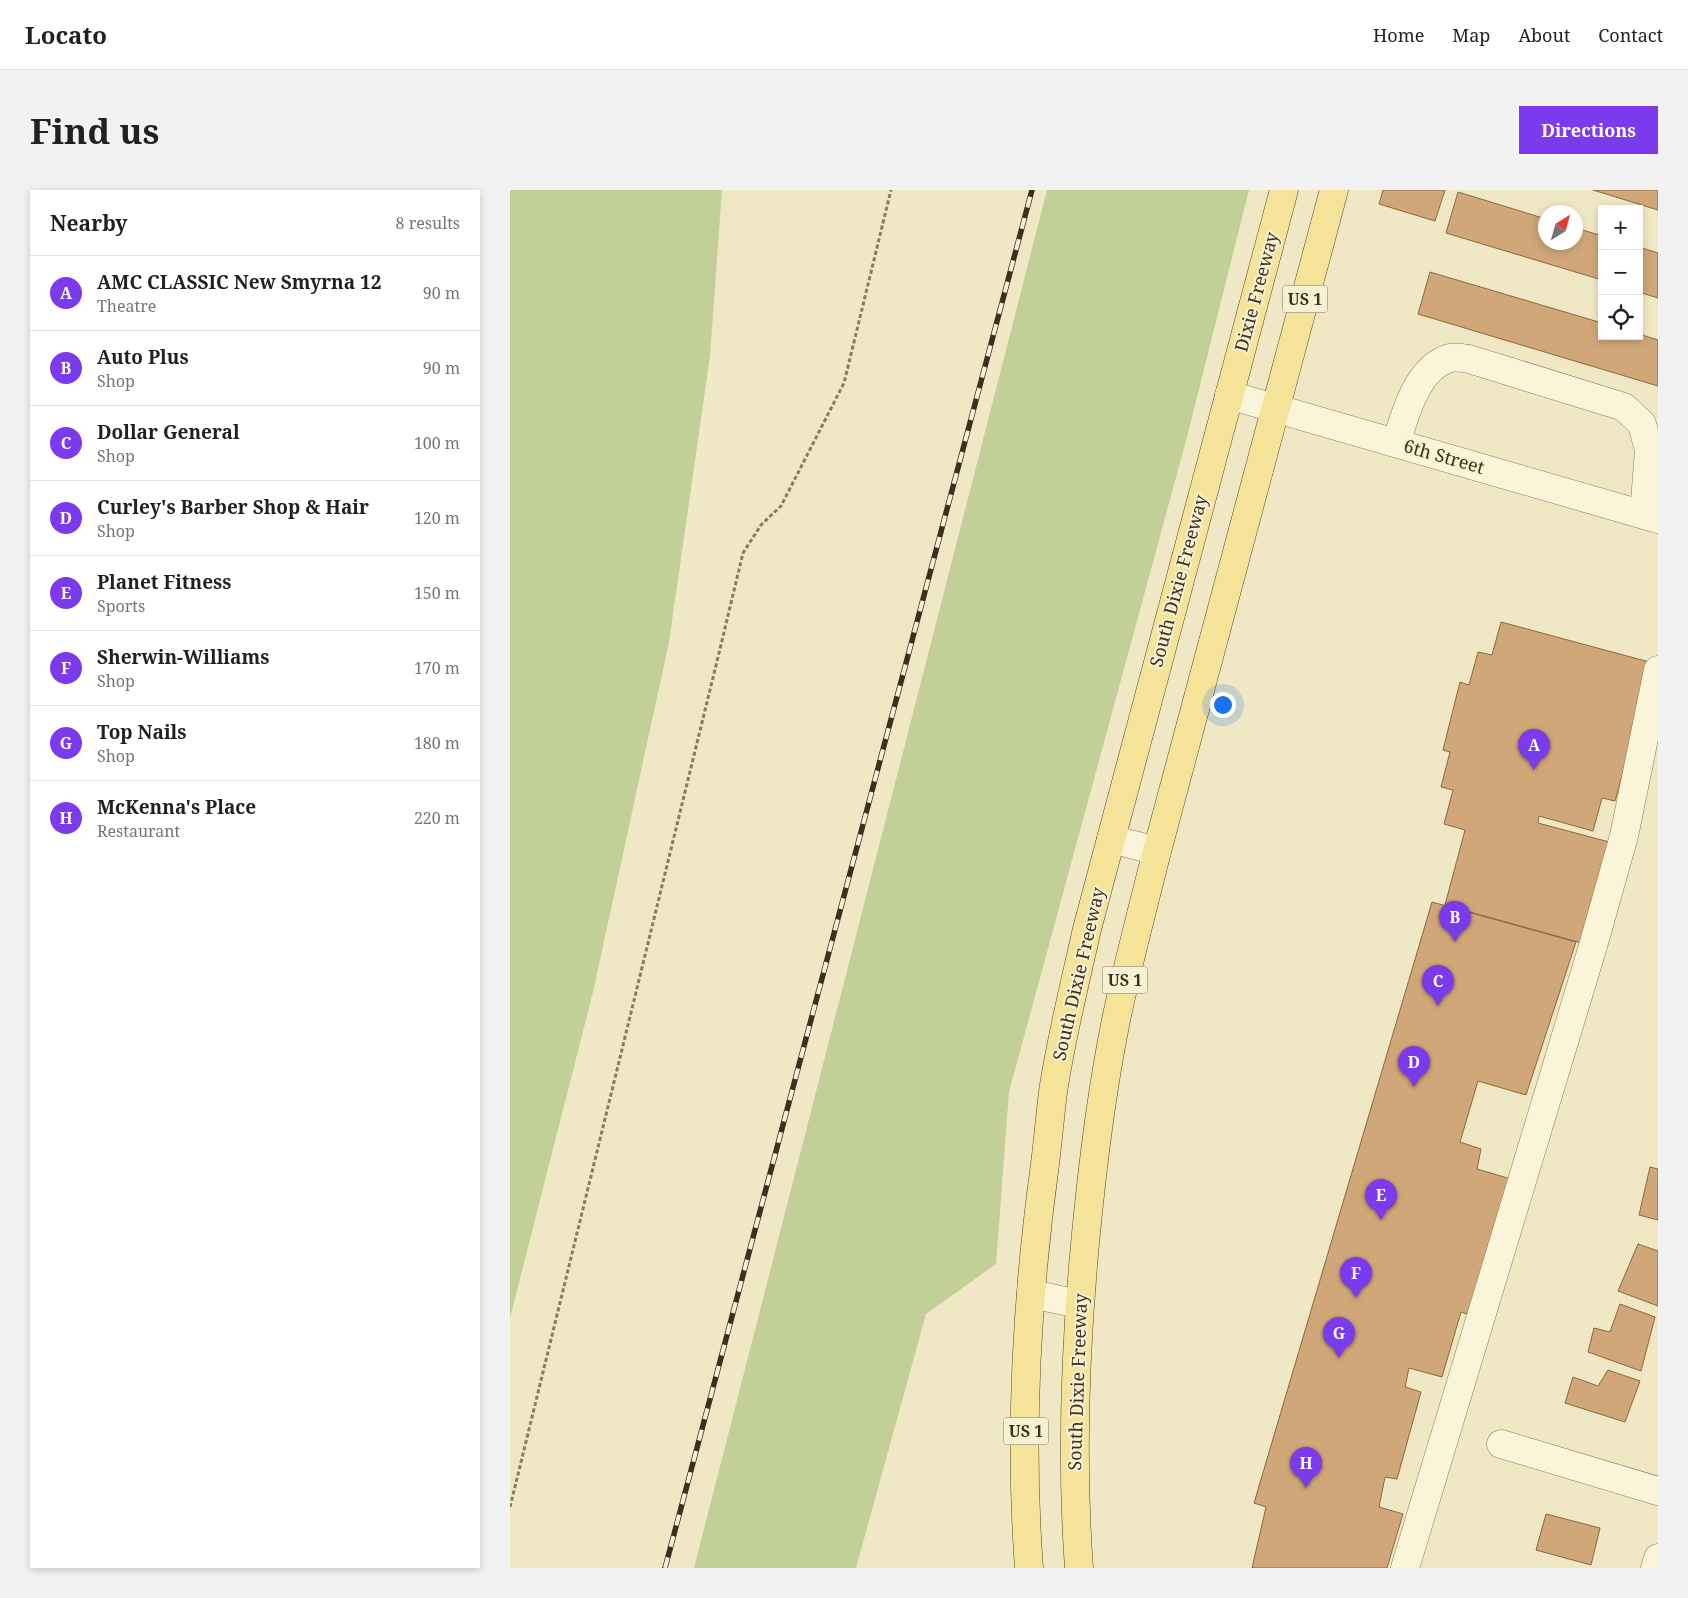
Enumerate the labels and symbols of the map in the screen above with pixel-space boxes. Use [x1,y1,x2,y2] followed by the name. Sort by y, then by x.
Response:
[1538,205,1583,250] north arrow
[1229,228,1284,354] street label: Dixie Freeway
[1282,286,1328,312] road number: US 1
[1401,433,1487,479] street label: 6th Street
[1144,491,1213,669] street label: South Dixie Freeway
[1210,692,1236,718] your location
[1518,729,1550,770] pin: A
[1046,884,1110,1063] street label: South Dixie Freeway
[1439,901,1471,942] pin: B
[1422,965,1454,1006] pin: C
[1102,966,1148,994] road number: US 1
[1398,1046,1430,1087] pin: D
[1365,1179,1397,1220] pin: E
[1340,1257,1372,1298] pin: F
[1062,1292,1092,1471] street label: South Dixie Freeway
[1323,1317,1355,1358] pin: G
[1004,1418,1048,1444] road number: US 1
[1290,1447,1322,1488] pin: H

